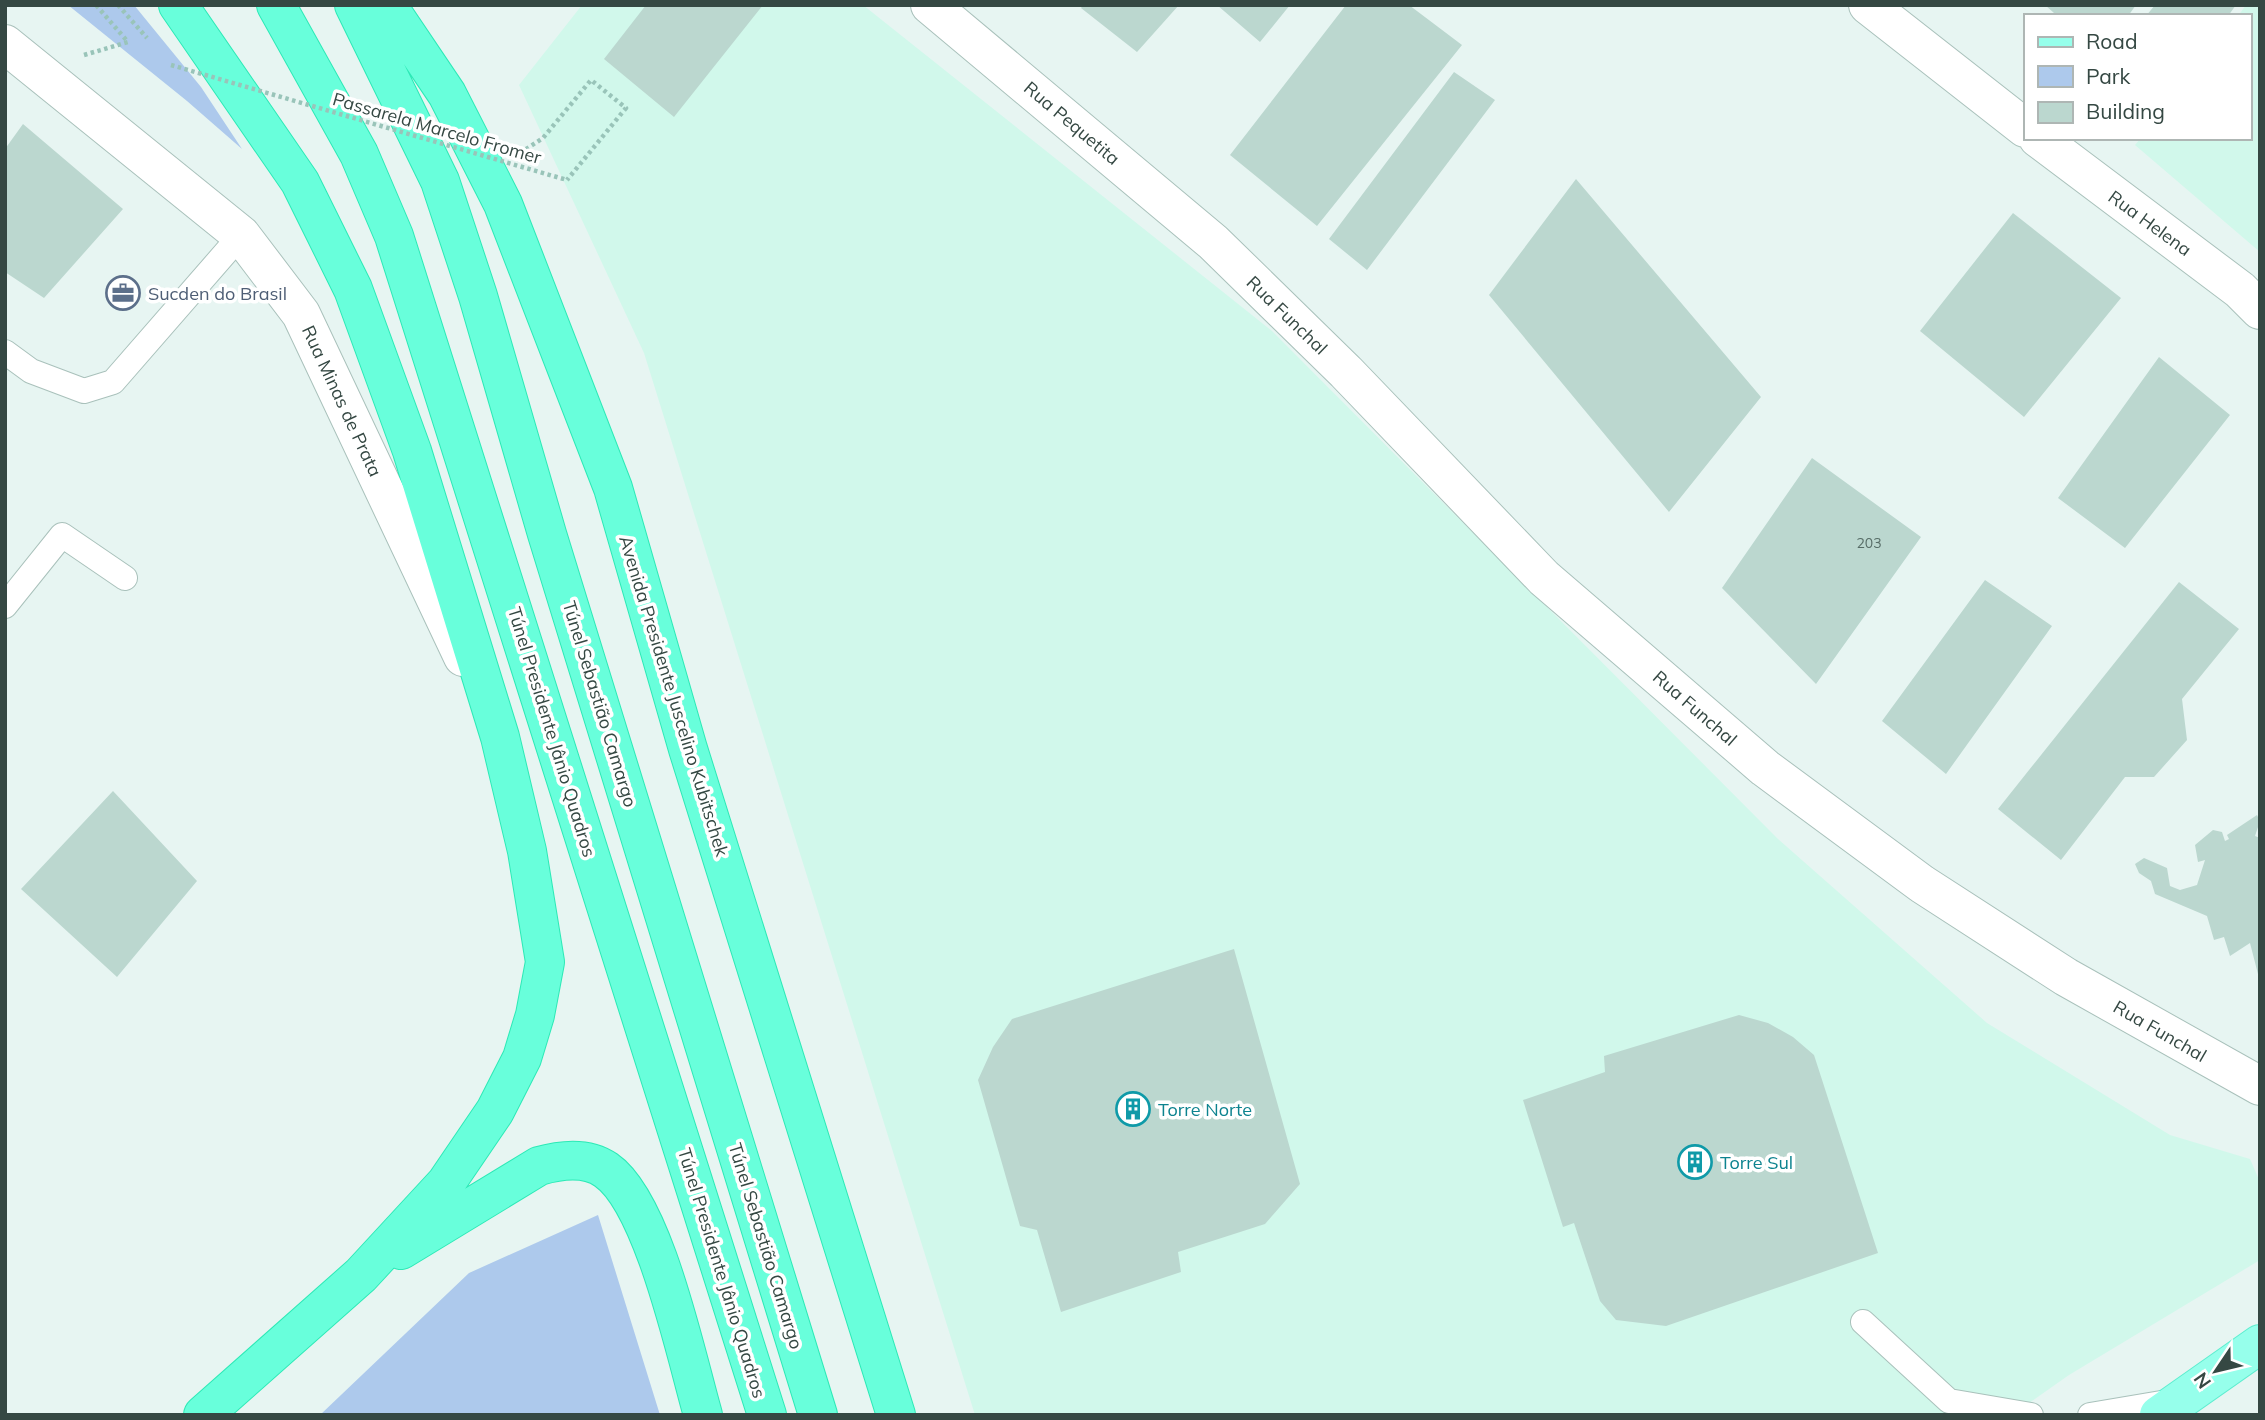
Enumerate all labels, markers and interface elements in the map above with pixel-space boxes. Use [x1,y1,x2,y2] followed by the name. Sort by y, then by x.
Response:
[2024,14,2251,140] legend
[2086,28,2137,54] text: Road
[2086,63,2130,89] text: Park
[1019,76,1125,170] street label: Rua Pequetita
[330,87,544,169] street label: Passarela Marcelo Fromer
[2086,98,2165,124] text: Building
[2104,185,2196,261] street label: Rua Helena
[1242,271,1332,359] street label: Rua Funchal
[104,274,142,312] office icon: Sucden do Brasil
[148,282,287,305] place label: Sucden do Brasil
[297,322,387,480] street label: Rua Minas de Prata
[614,533,734,860] street label: Avenida Presidente Juscelino Kubitschek
[1856,534,1882,552] house number: 203
[558,598,642,810] street label: Túnel Sebastião Camargo
[503,604,601,860] street label: Túnel Presidente Jânio Quadros
[1648,665,1742,751] street label: Rua Funchal
[2109,995,2211,1067] street label: Rua Funchal
[1114,1090,1152,1128] building icon: Torre Norte
[1158,1098,1252,1121] place label: Torre Norte
[724,1140,808,1352] street label: Túnel Sebastião Camargo
[1676,1143,1714,1181] building icon: Torre Sul
[673,1145,771,1401] street label: Túnel Presidente Jânio Quadros
[1720,1151,1793,1174] place label: Torre Sul
[2181,1336,2251,1406] north arrow
[2188,1368,2216,1394] text: N

